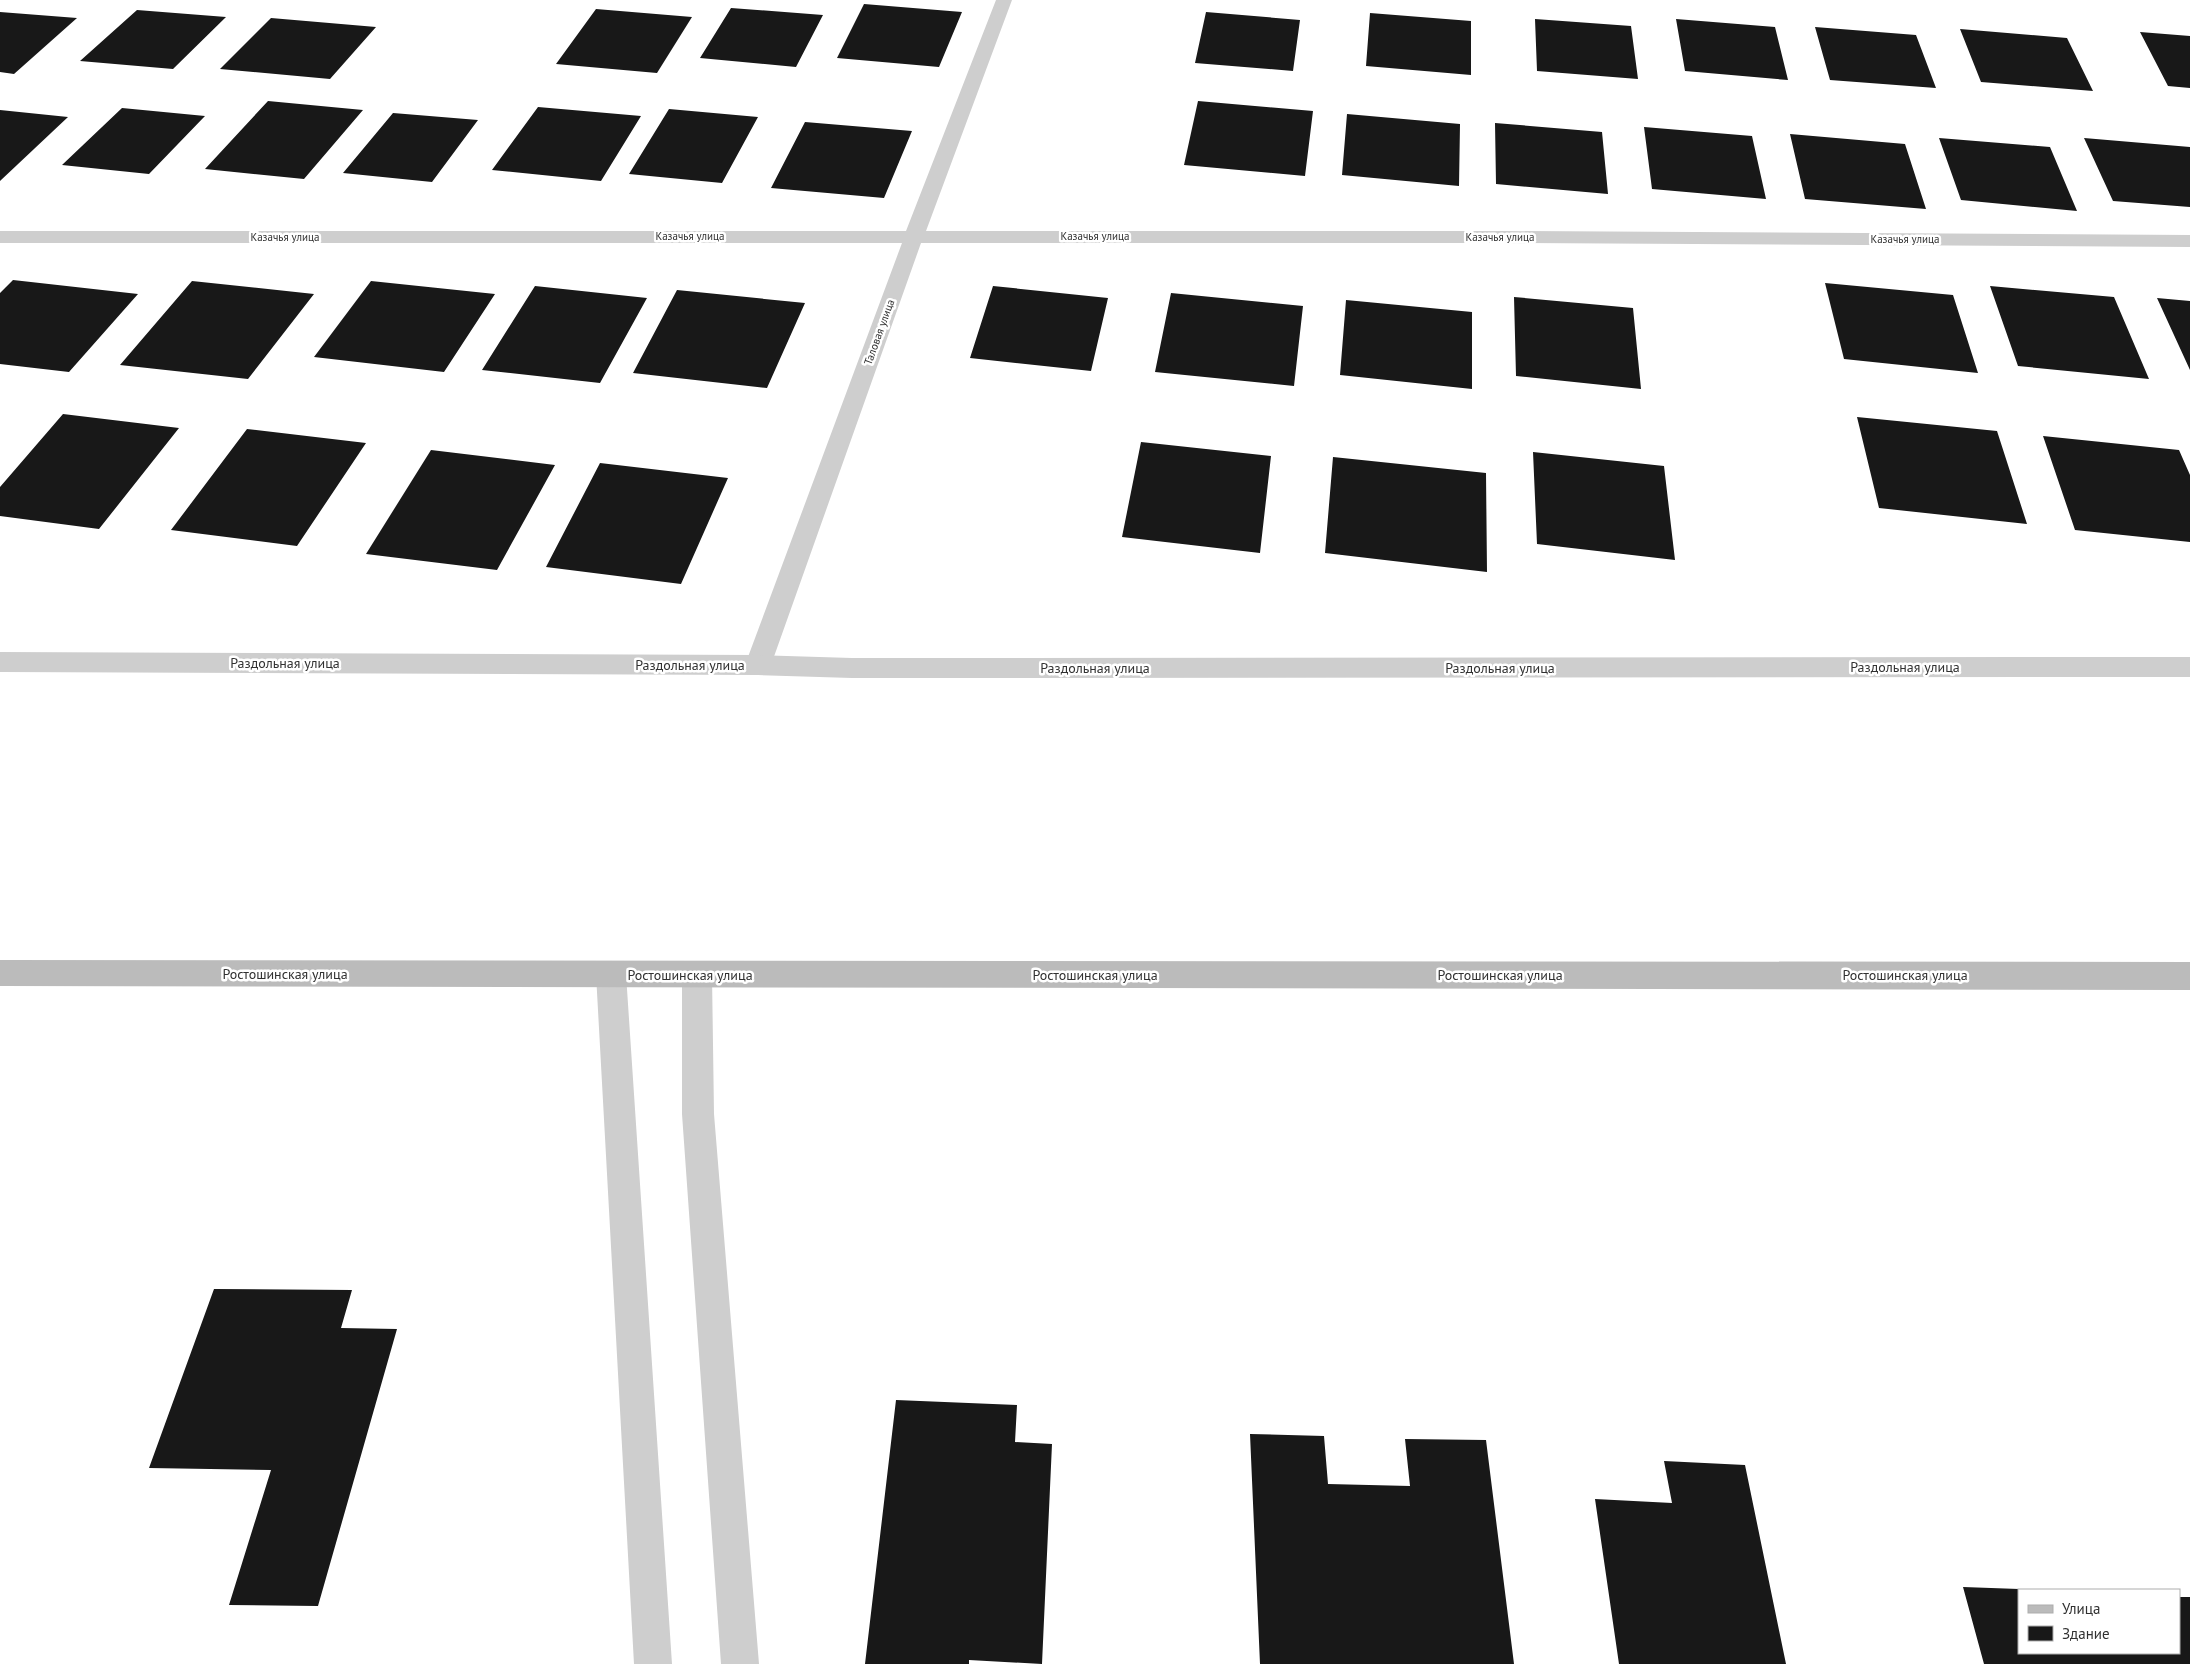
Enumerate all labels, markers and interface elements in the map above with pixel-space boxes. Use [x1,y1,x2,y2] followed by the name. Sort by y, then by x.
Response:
[655,229,725,243] street label: Казачья улица
[1060,229,1130,243] street label: Казачья улица
[250,230,320,244] street label: Казачья улица
[1465,230,1535,244] street label: Казачья улица
[1870,232,1940,246] street label: Казачья улица
[861,297,897,367] street label: Таловая улица
[230,654,340,672] street label: Раздольная улица
[635,656,745,674] street label: Раздольная улица
[1850,658,1960,676] street label: Раздольная улица
[1040,659,1150,677] street label: Раздольная улица
[1445,659,1555,677] street label: Раздольная улица
[222,965,348,983] street label: Ростошинская улица
[627,966,753,984] street label: Ростошинская улица
[1032,966,1158,984] street label: Ростошинская улица
[1437,966,1563,984] street label: Ростошинская улица
[1842,966,1968,984] street label: Ростошинская улица
[2018,1589,2180,1654] legend
[2062,1599,2100,1618] text: Улица
[2062,1624,2110,1643] text: Здание

